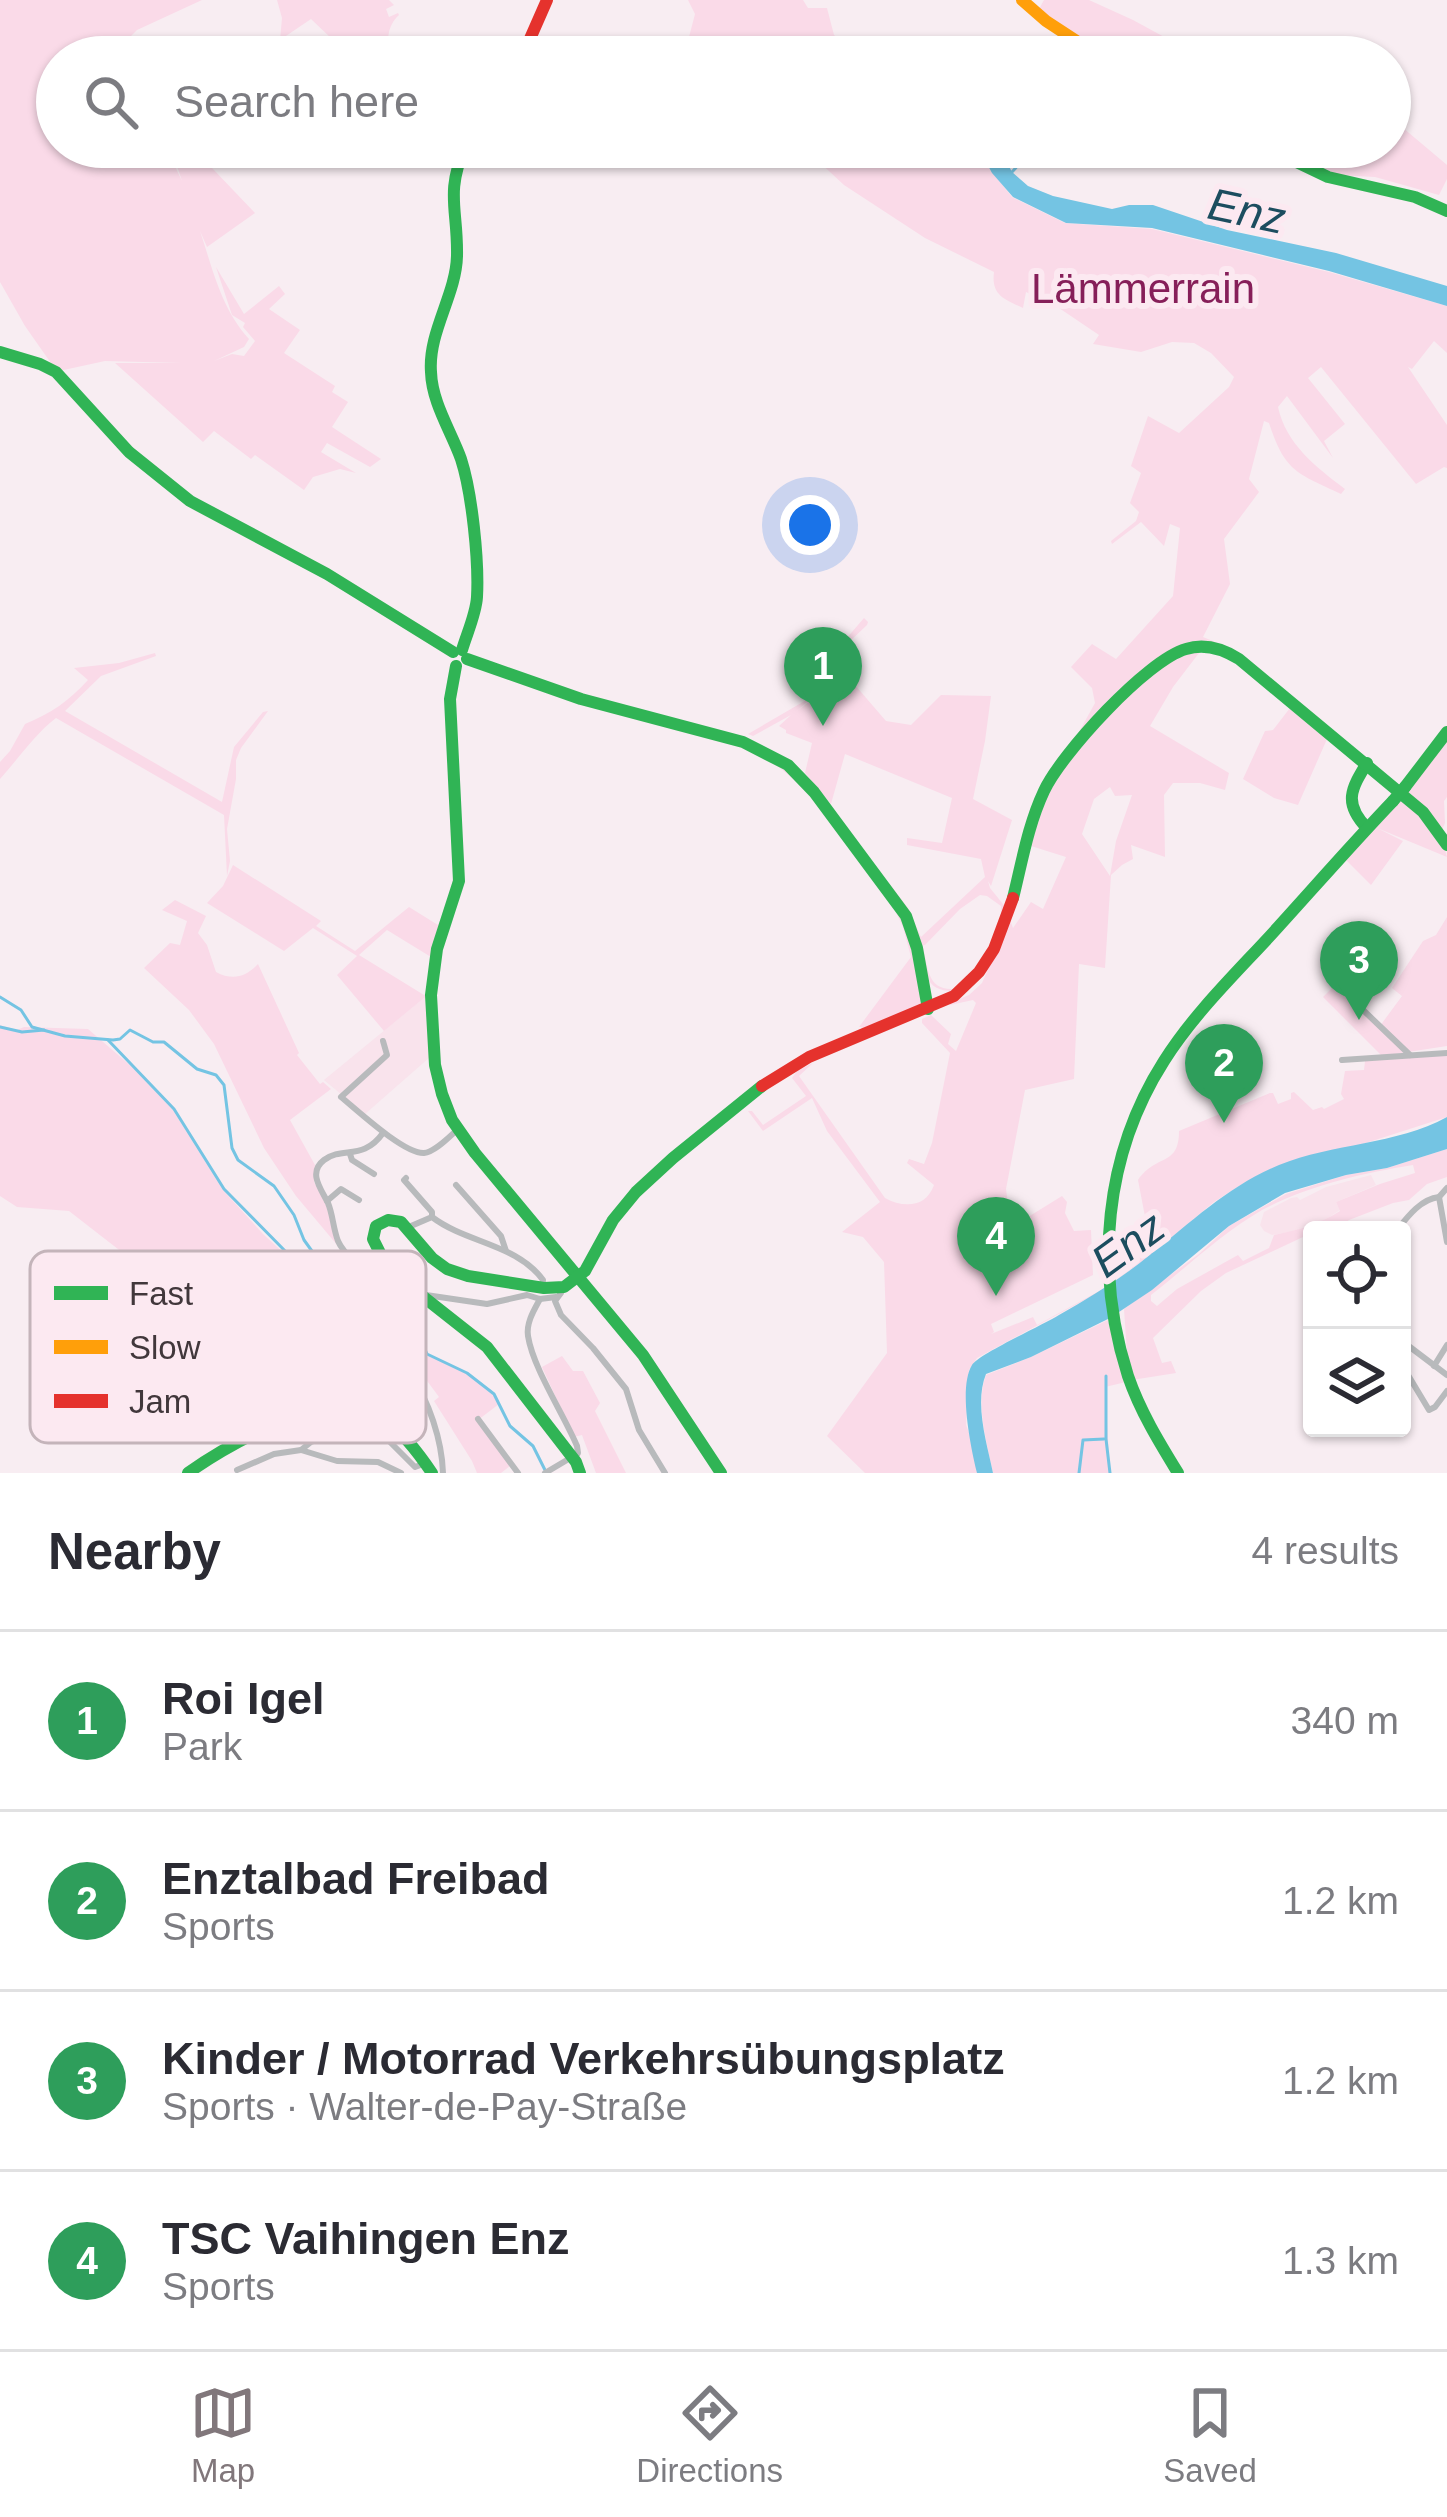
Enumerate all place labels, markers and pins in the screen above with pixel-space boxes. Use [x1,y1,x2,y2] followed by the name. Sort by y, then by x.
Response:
[784,627,862,726] pin: 1
[1320,921,1398,1020] pin: 3
[1185,1024,1263,1123] pin: 2
[957,1197,1035,1296] pin: 4

